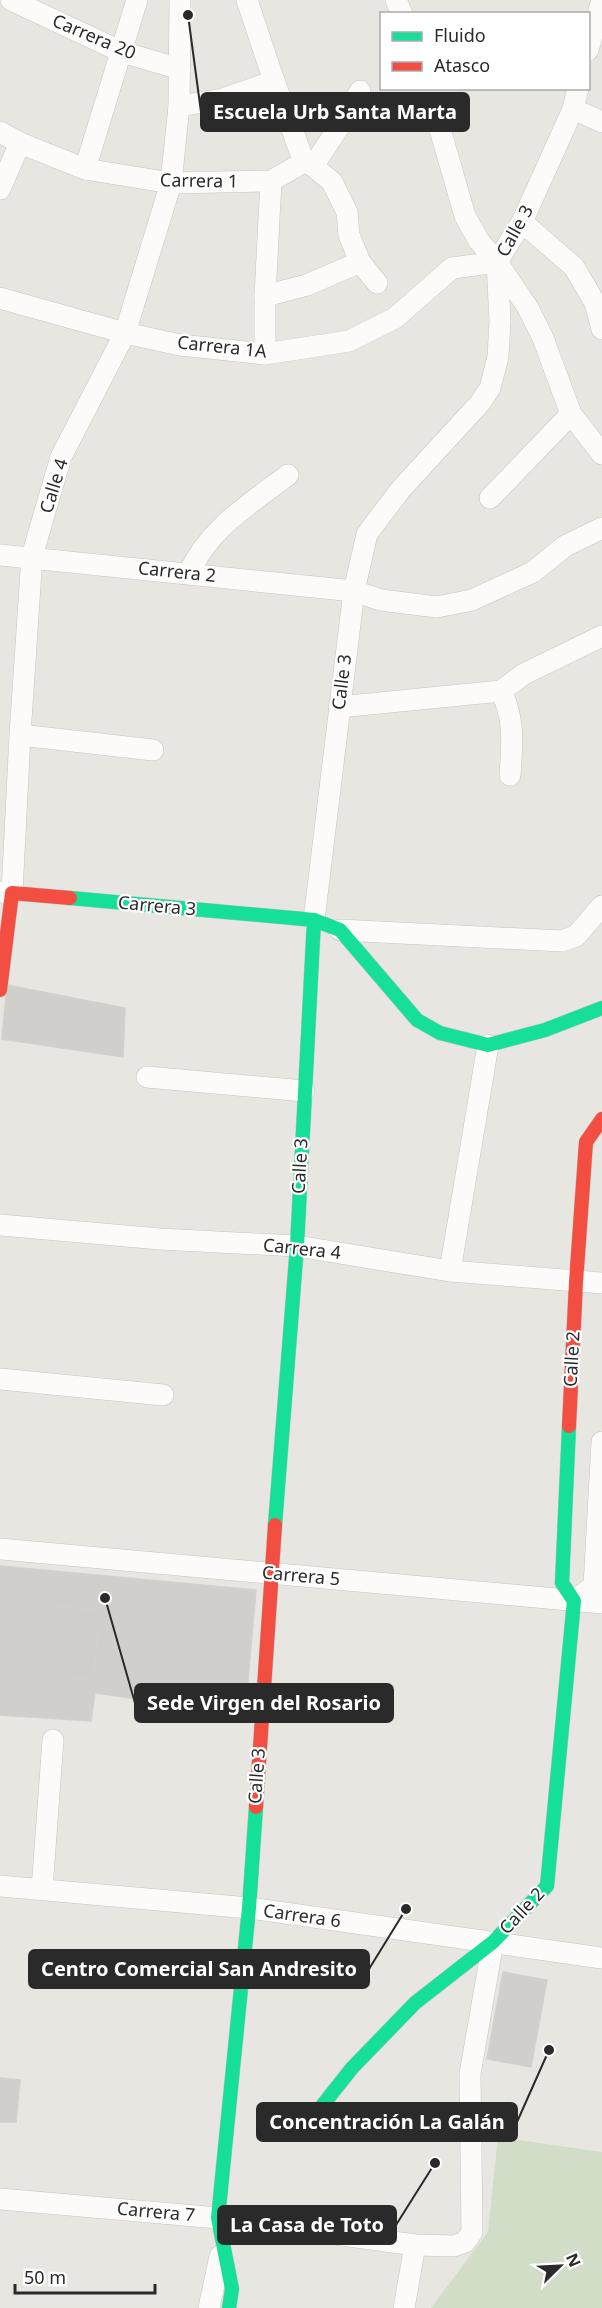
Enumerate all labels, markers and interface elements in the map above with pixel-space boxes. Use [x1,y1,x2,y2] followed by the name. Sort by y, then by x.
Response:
[49,8,140,64] street label: Carrera 20
[380,12,590,90] legend
[434,23,486,47] text: Fluido
[434,53,490,77] text: Atasco
[201,93,469,131] callout: Escuela Urb Santa Marta
[213,98,457,125] text: Escuela Urb Santa Marta
[160,167,238,193] street label: Carrera 1
[490,200,538,261] street label: Calle 3
[176,329,268,363] street label: Carrera 1A
[33,455,73,516] street label: Calle 4
[137,555,217,587] street label: Carrera 2
[326,653,356,711] street label: Calle 3
[117,890,197,920] street label: Carrera 3
[286,1137,312,1194] street label: Calle 3
[262,1232,342,1264] street label: Carrera 4
[558,1330,584,1387] street label: Calle 2
[261,1560,341,1590] street label: Carrera 5
[135,1684,393,1722] callout: Sede Virgen del Rosario
[147,1689,381,1716] text: Sede Virgen del Rosario
[242,1747,270,1805] street label: Calle 3
[493,1882,549,1939] street label: Calle 2
[262,1898,343,1932] street label: Carrera 6
[29,1950,369,1988] callout: Centro Comercial San Andresito
[41,1955,357,1982] text: Centro Comercial San Andresito
[257,2103,517,2141] callout: Concentración La Galán
[269,2108,505,2135] text: Concentración La Galán
[116,2196,196,2226] street label: Carrera 7
[218,2206,396,2244] callout: La Casa de Toto
[230,2211,384,2238] text: La Casa de Toto
[530,2236,590,2296] north arrow
[561,2249,586,2270] text: N
[15,2257,154,2295] scale bar
[24,2265,66,2289] text: 50 m

